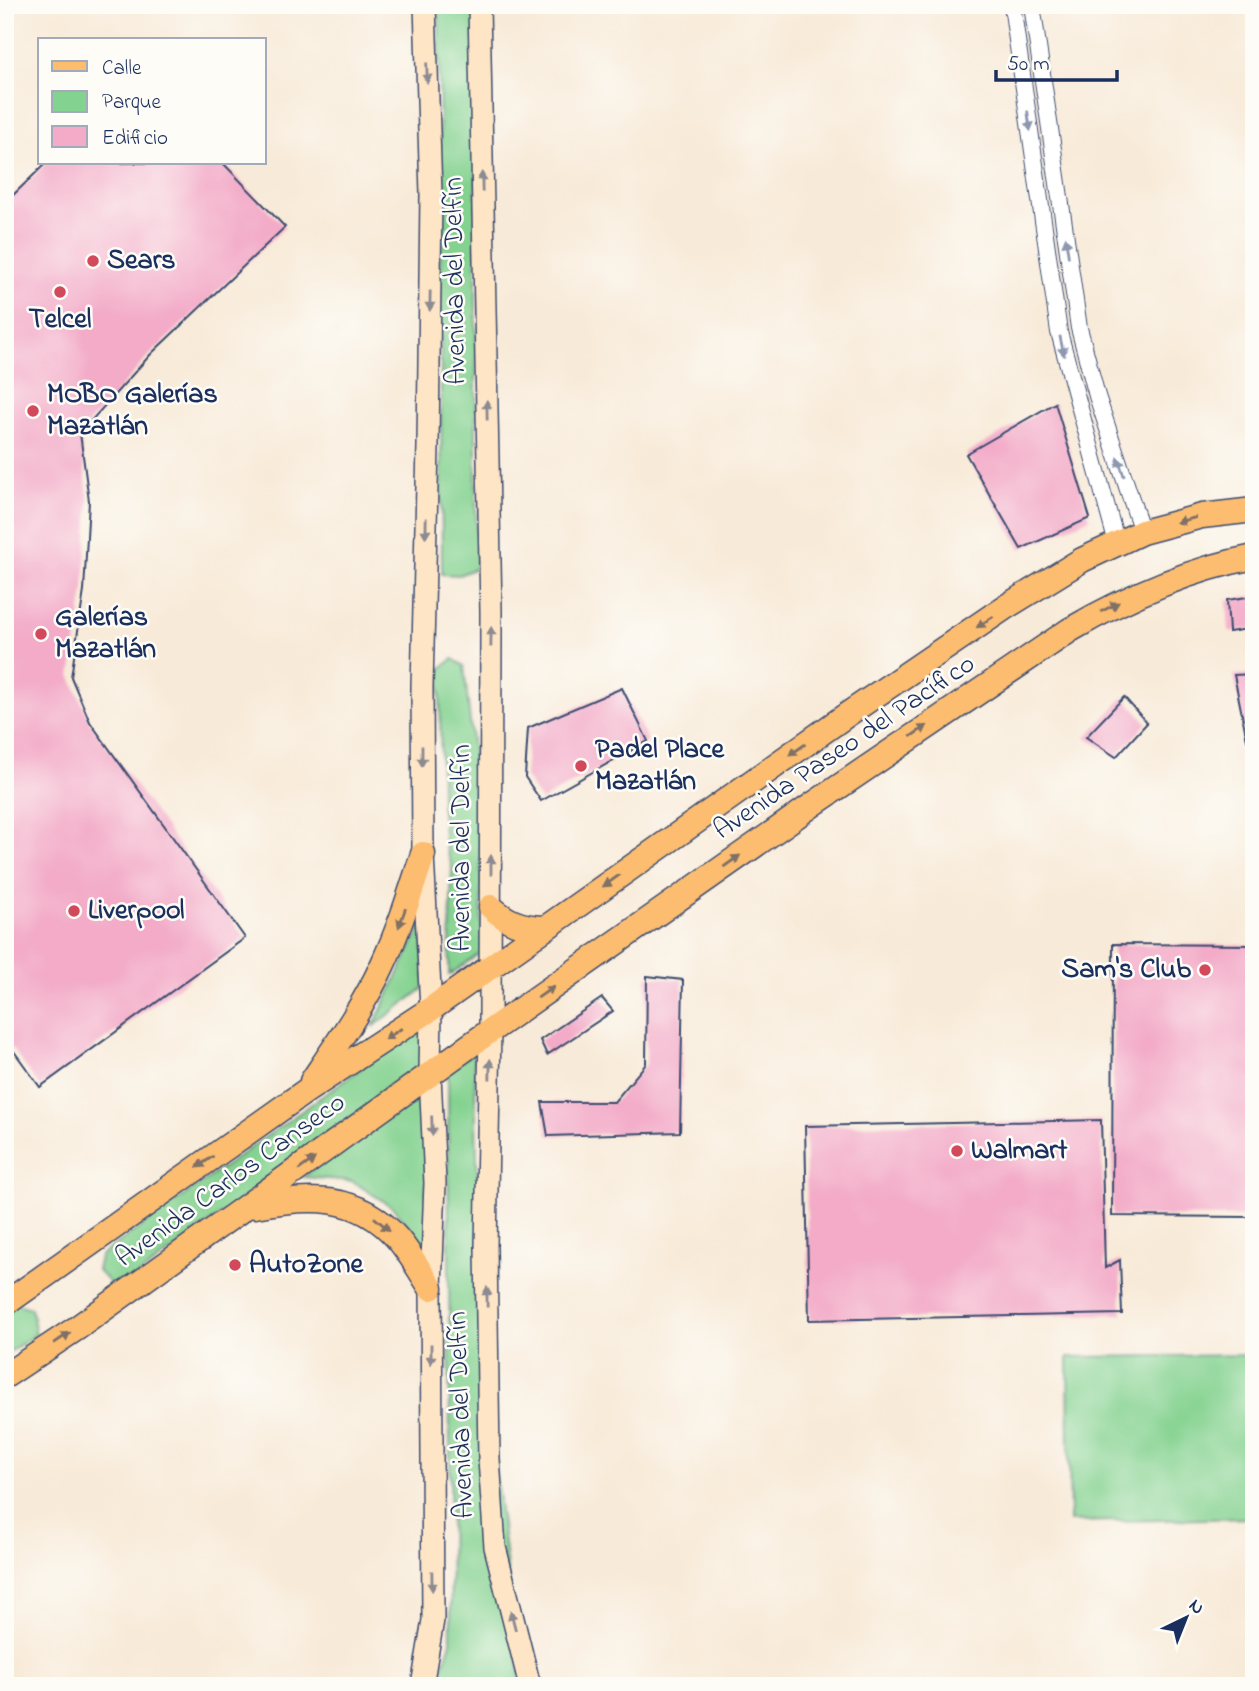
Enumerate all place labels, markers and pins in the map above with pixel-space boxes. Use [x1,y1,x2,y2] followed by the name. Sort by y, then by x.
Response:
[107,241,176,282] place label: Sears
[85,253,101,269] marker: Sears
[52,284,68,300] marker: Telcel
[29,300,92,341] place label: Telcel
[47,375,218,448] place label: MOBO Galerías Mazatlán
[25,403,41,419] marker: MOBO Galerías Mazatlán
[55,598,156,671] place label: Galerías Mazatlán
[33,626,49,642] marker: Galerías Mazatlán
[595,730,725,803] place label: Padel Place Mazatlán
[573,758,589,774] marker: Padel Place Mazatlán
[88,891,185,932] place label: Liverpool
[66,903,82,919] marker: Liverpool
[1061,950,1191,991] place label: Sam's Club
[1197,962,1213,978] marker: Sam's Club
[971,1131,1068,1172] place label: Walmart
[949,1143,965,1159] marker: Walmart
[249,1245,364,1286] place label: AutoZone
[227,1257,243,1273] marker: AutoZone

